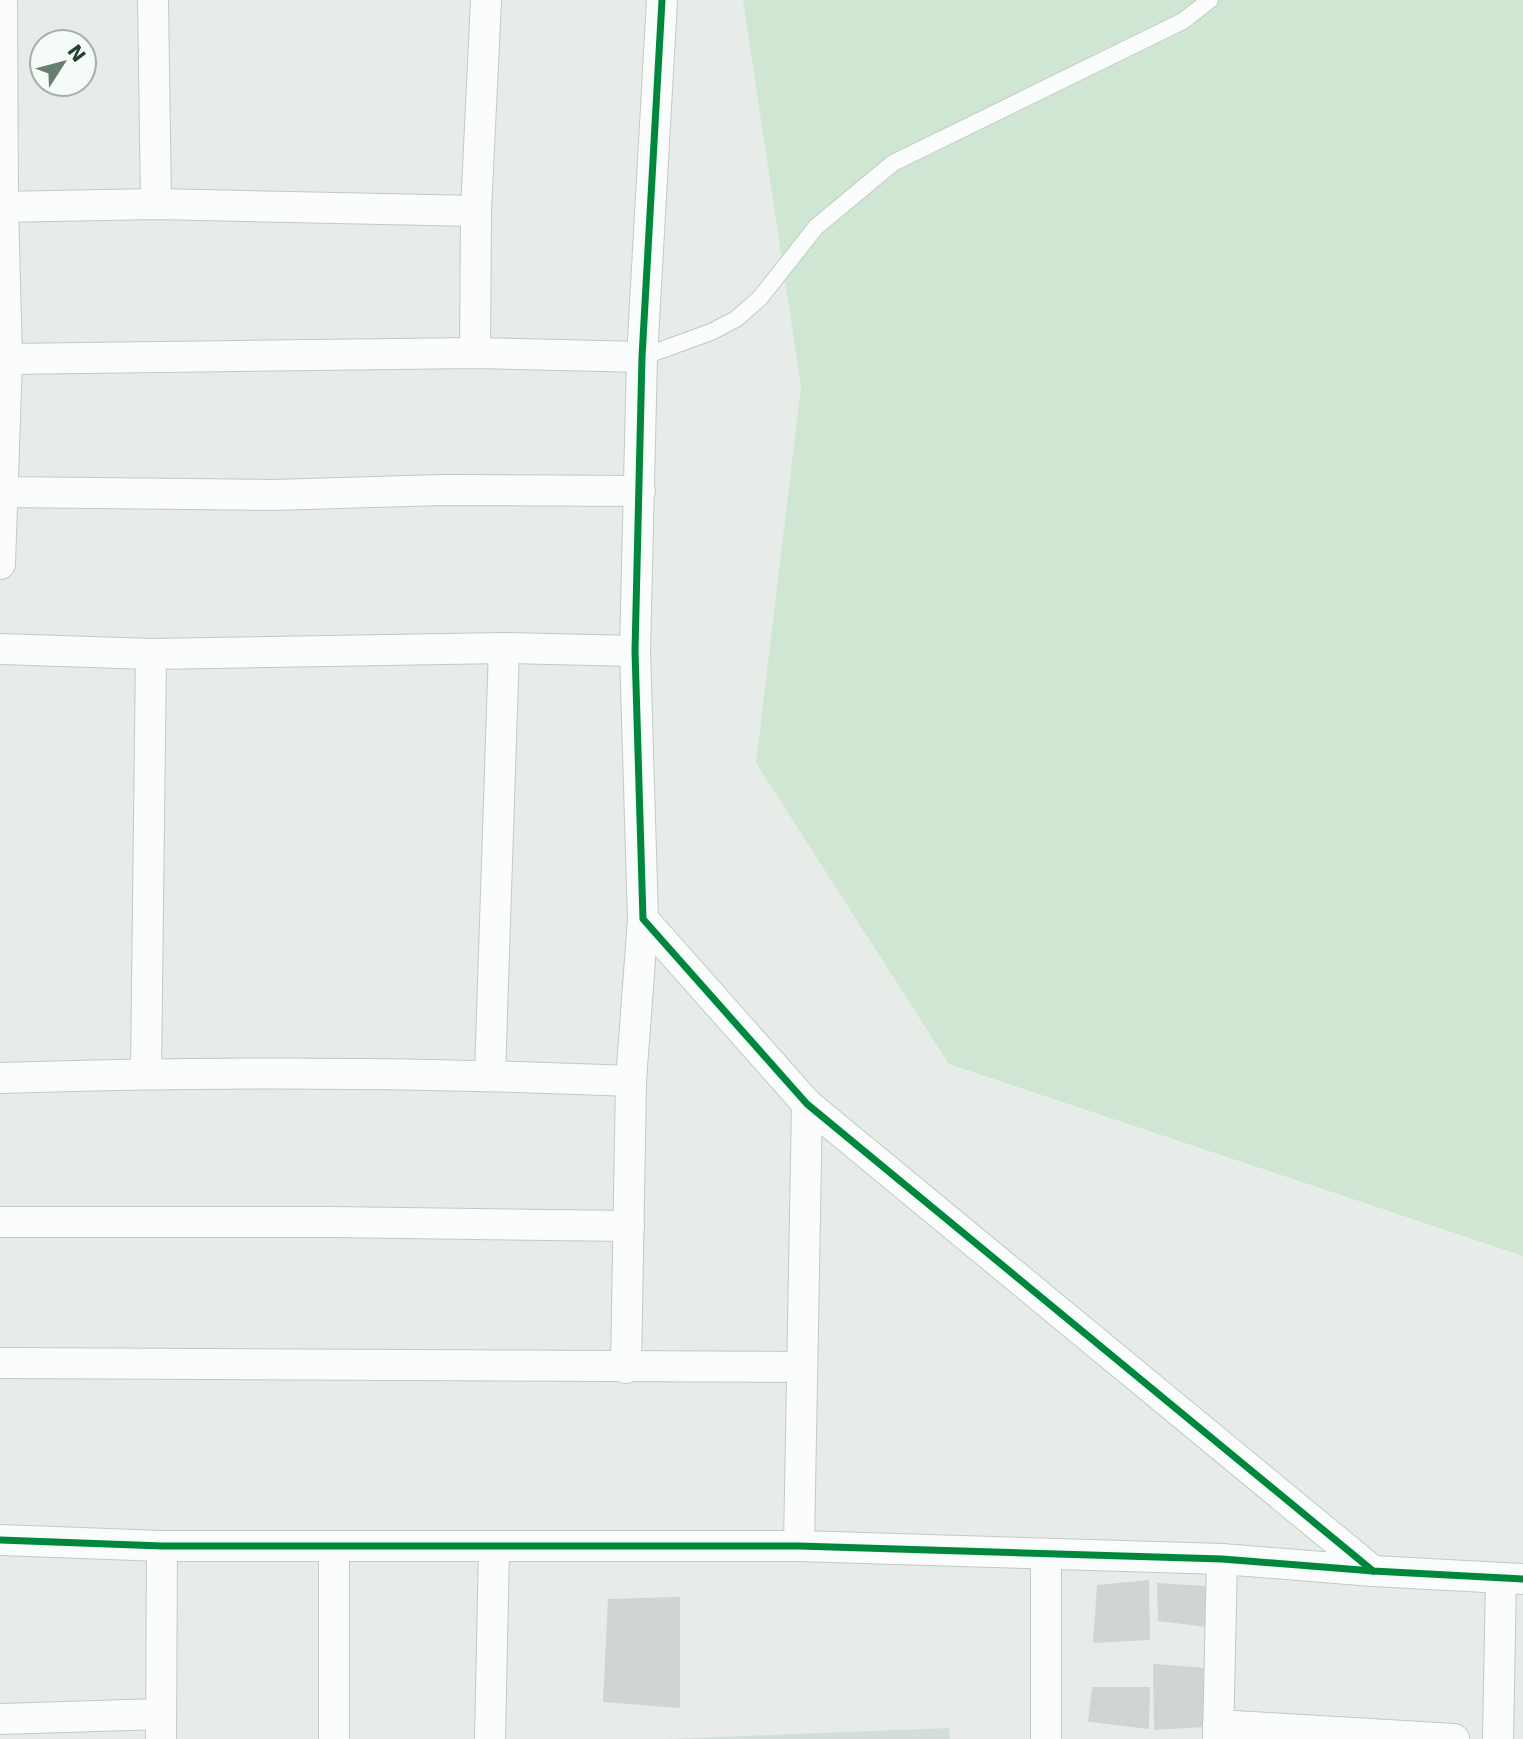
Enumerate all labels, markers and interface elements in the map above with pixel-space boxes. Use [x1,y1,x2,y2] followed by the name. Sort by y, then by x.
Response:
[28,28,98,98] north arrow
[63,40,90,66] text: N

